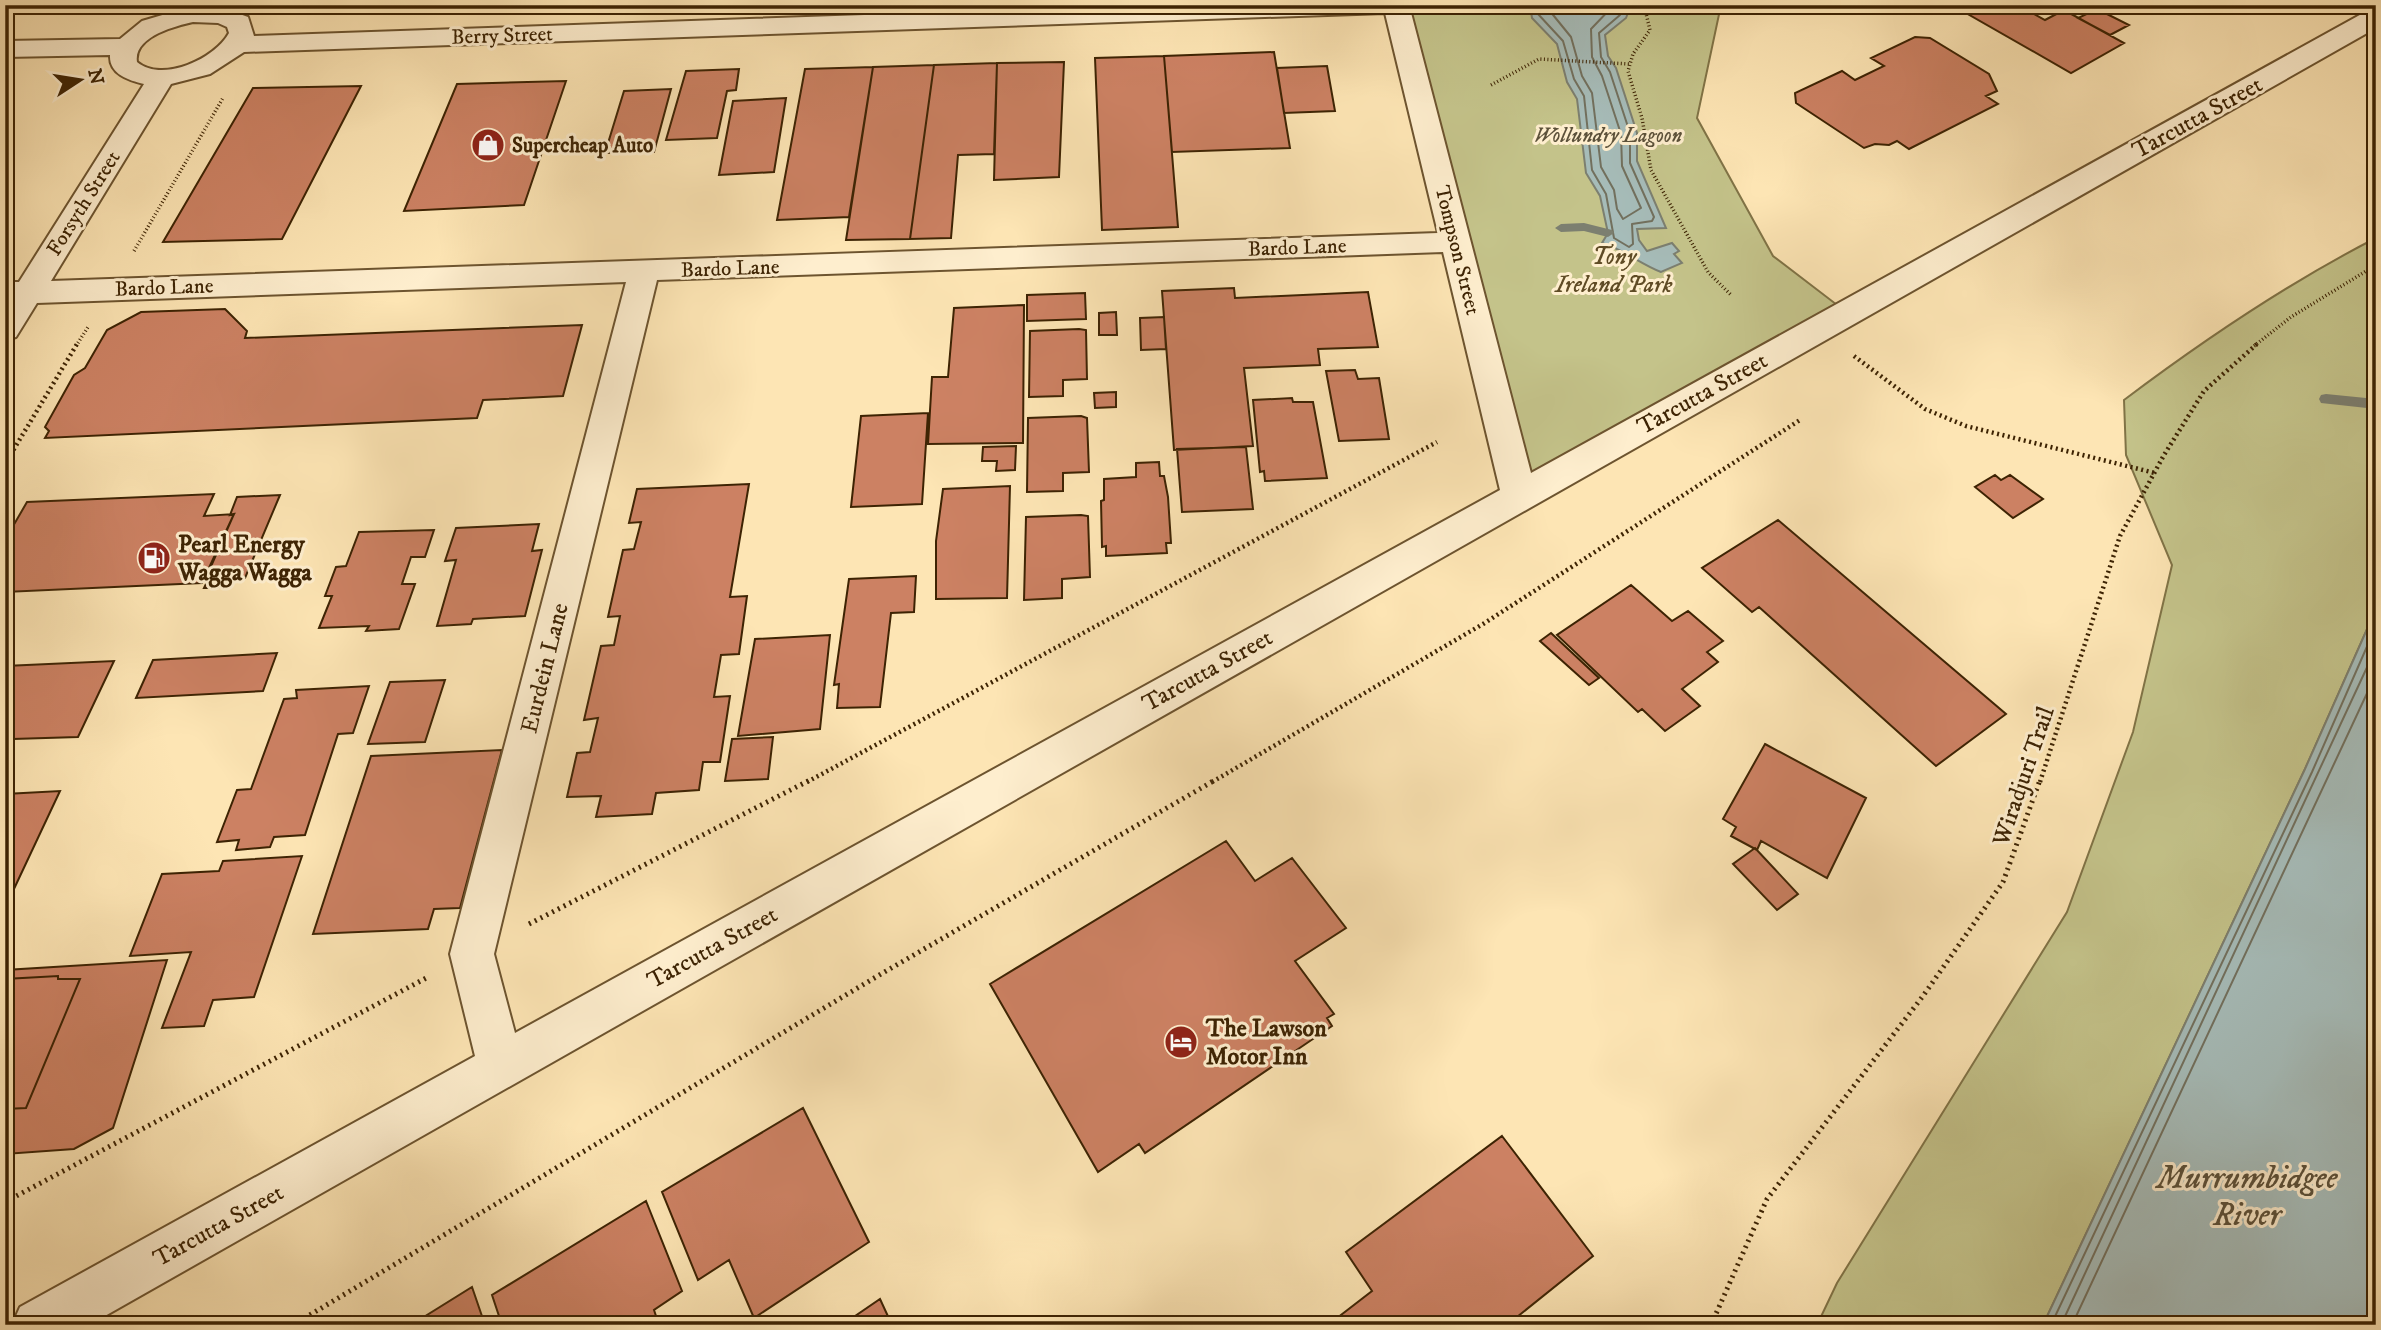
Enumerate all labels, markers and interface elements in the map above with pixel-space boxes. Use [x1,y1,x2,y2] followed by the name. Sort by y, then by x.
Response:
[451,21,554,51] street label: Berry Street
[46,46,116,116] north arrow
[82,67,108,87] text: N
[2127,70,2268,166] street label: Tarcutta Street
[1534,123,1682,149] water label: Wollundry Lagoon
[469,126,507,164] shop icon: Supercheap Auto
[512,133,653,159] place label: Supercheap Auto
[41,146,127,261] street label: Forsyth Street
[1428,183,1486,318] street label: Tompson Street
[1247,233,1347,263] street label: Bardo Lane
[1553,242,1673,300] park label: Tony Ireland Park
[680,254,780,284] street label: Bardo Lane
[114,273,214,303] street label: Bardo Lane
[1632,346,1773,442] street label: Tarcutta Street
[177,530,313,588] place label: Pearl Energy Wagga Wagga
[135,539,173,577] fuel station icon: Pearl Energy Wagga Wagga
[514,600,576,736] street label: Eurdein Lane
[1137,623,1278,719] street label: Tarcutta Street
[1986,702,2062,851] street label: Wiradjuri Trail
[642,900,783,996] street label: Tarcutta Street
[1205,1014,1327,1072] place label: The Lawson Motor Inn
[1162,1023,1200,1061] hotel icon: The Lawson Motor Inn
[2155,1159,2338,1236] water label: Murrumbidgee River
[148,1178,289,1274] street label: Tarcutta Street

